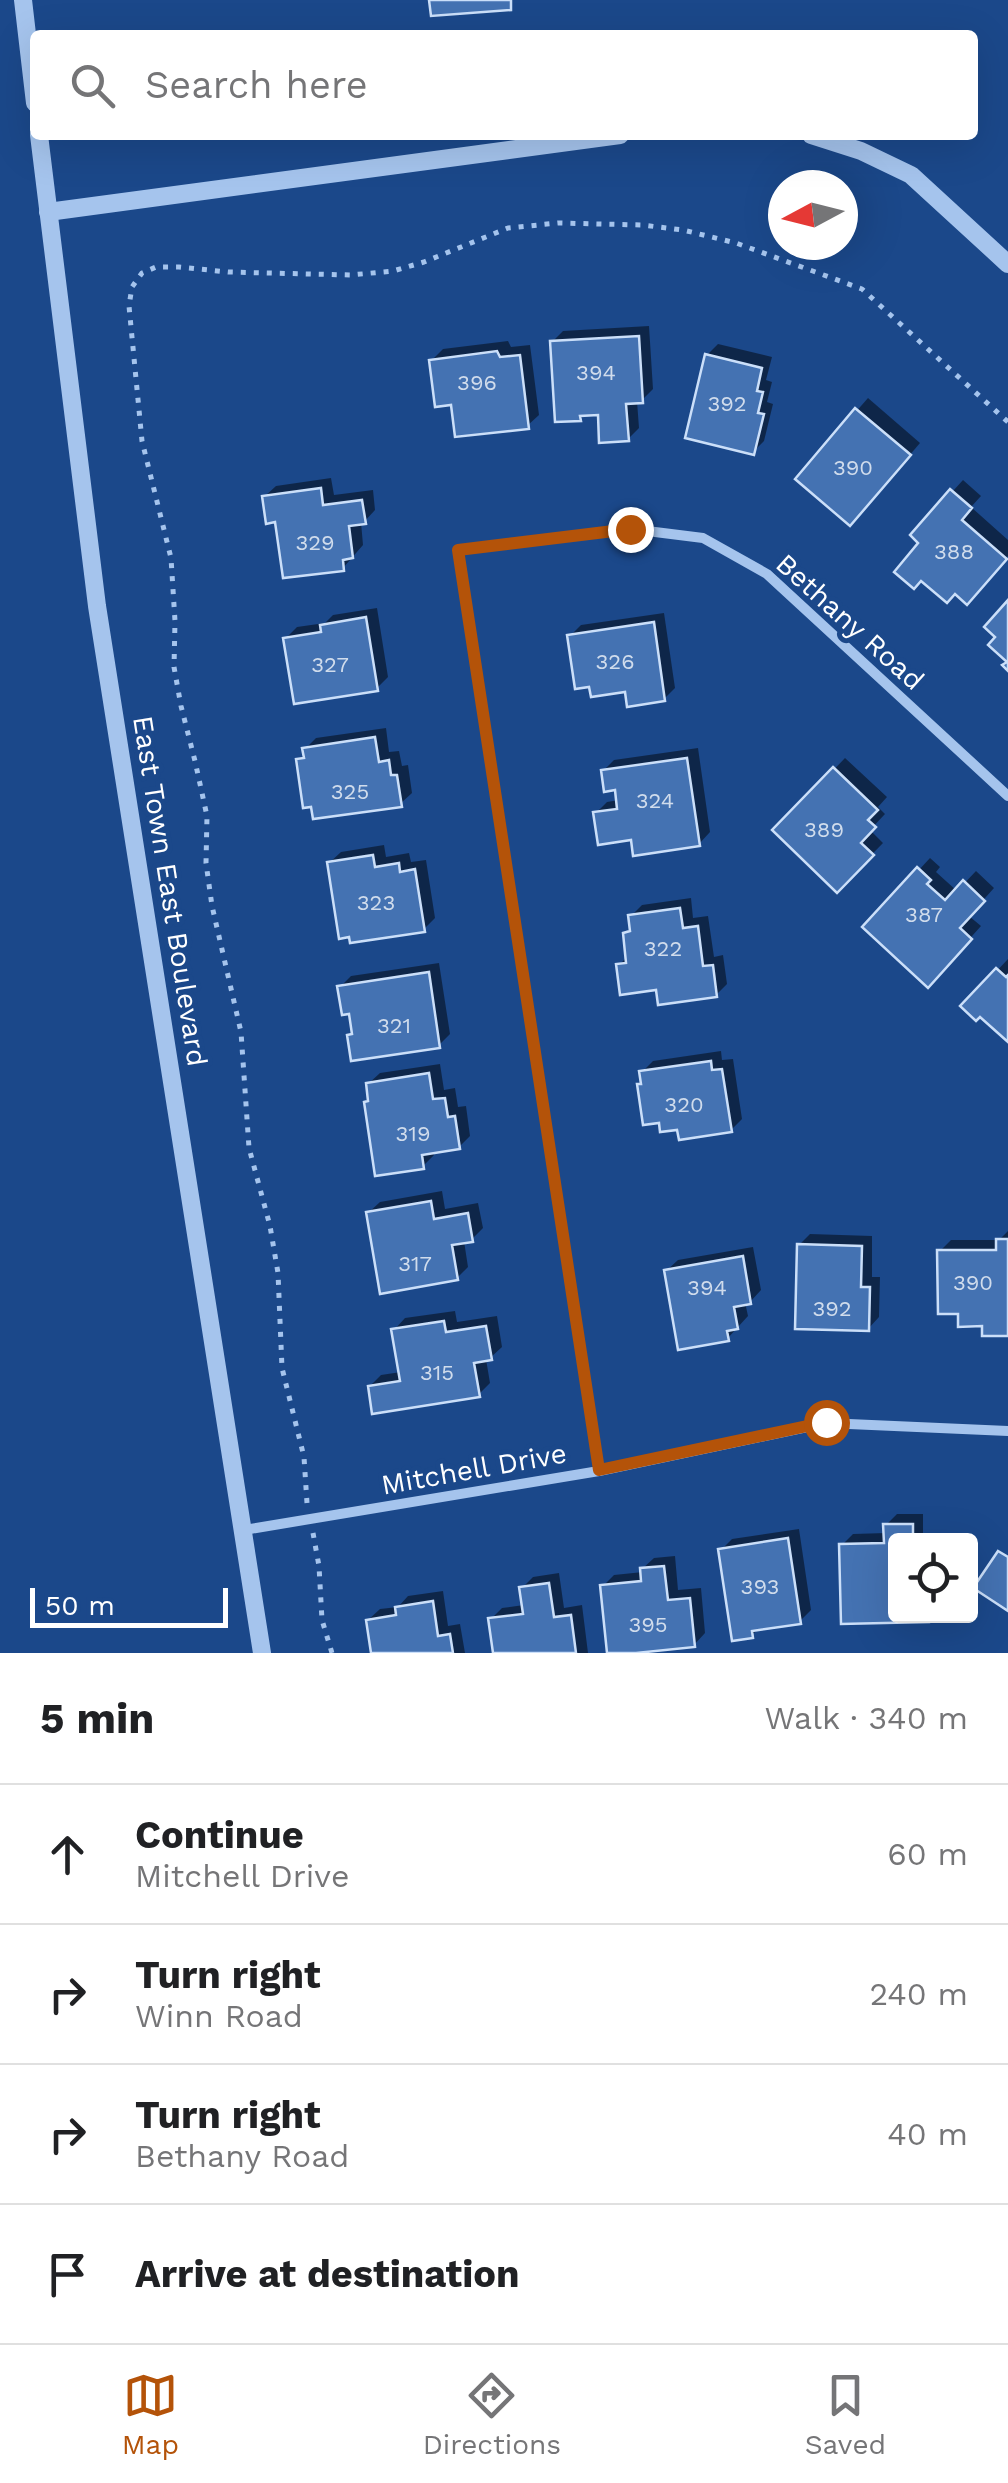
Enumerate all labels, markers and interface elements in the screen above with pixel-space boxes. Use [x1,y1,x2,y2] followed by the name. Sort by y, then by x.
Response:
[30,30,978,140] search box
[65,58,120,113] icon: search
[145,63,368,107] text: Search here
[768,170,858,260] north arrow
[576,360,616,385] house number: 394
[457,370,497,395] house number: 396
[707,391,747,416] house number: 392
[833,455,873,480] house number: 390
[608,507,654,553] route end
[295,530,335,555] house number: 329
[934,539,974,564] house number: 388
[769,547,931,697] street label: Bethany Road
[595,649,635,674] house number: 326
[311,652,349,677] house number: 327
[126,713,214,1069] street label: East Town East Boulevard
[331,779,369,804] house number: 325
[636,788,674,813] house number: 324
[804,817,844,842] house number: 389
[357,890,395,915] house number: 323
[905,902,943,927] house number: 387
[644,936,682,961] house number: 322
[377,1013,411,1038] house number: 321
[664,1092,704,1117] house number: 320
[396,1121,430,1146] house number: 319
[398,1251,432,1276] house number: 317
[953,1270,993,1295] house number: 390
[687,1275,727,1300] house number: 394
[812,1296,852,1321] house number: 392
[420,1360,454,1385] house number: 315
[804,1400,850,1446] route start
[379,1436,569,1502] street label: Mitchell Drive
[888,1533,978,1623] map controls
[888,1533,978,1623] button: locate
[741,1574,779,1599] house number: 393
[30,1583,228,1628] scale bar
[45,1589,115,1622] text: 50 m
[628,1612,668,1637] house number: 395
[40,1694,154,1743] text: 5 min
[765,1699,968,1737] text: Walk · 340 m
[135,1813,304,1857] text: Continue
[40,1827,95,1882] icon: ahead
[887,1835,968,1873] text: 60 m
[135,1857,349,1895] text: Mitchell Drive
[135,1953,321,1997] text: Turn right
[40,1967,95,2022] icon: right
[869,1975,968,2013] text: 240 m
[135,1997,303,2035] text: Winn Road
[135,2093,321,2137] text: Turn right
[40,2107,95,2162] icon: right
[887,2115,968,2153] text: 40 m
[135,2137,349,2175] text: Bethany Road
[40,2247,95,2302] icon: arrive
[135,2252,520,2296] text: Arrive at destination
[122,2368,179,2461] tab: Map
[423,2368,561,2461] tab: Directions
[805,2368,886,2461] tab: Saved

